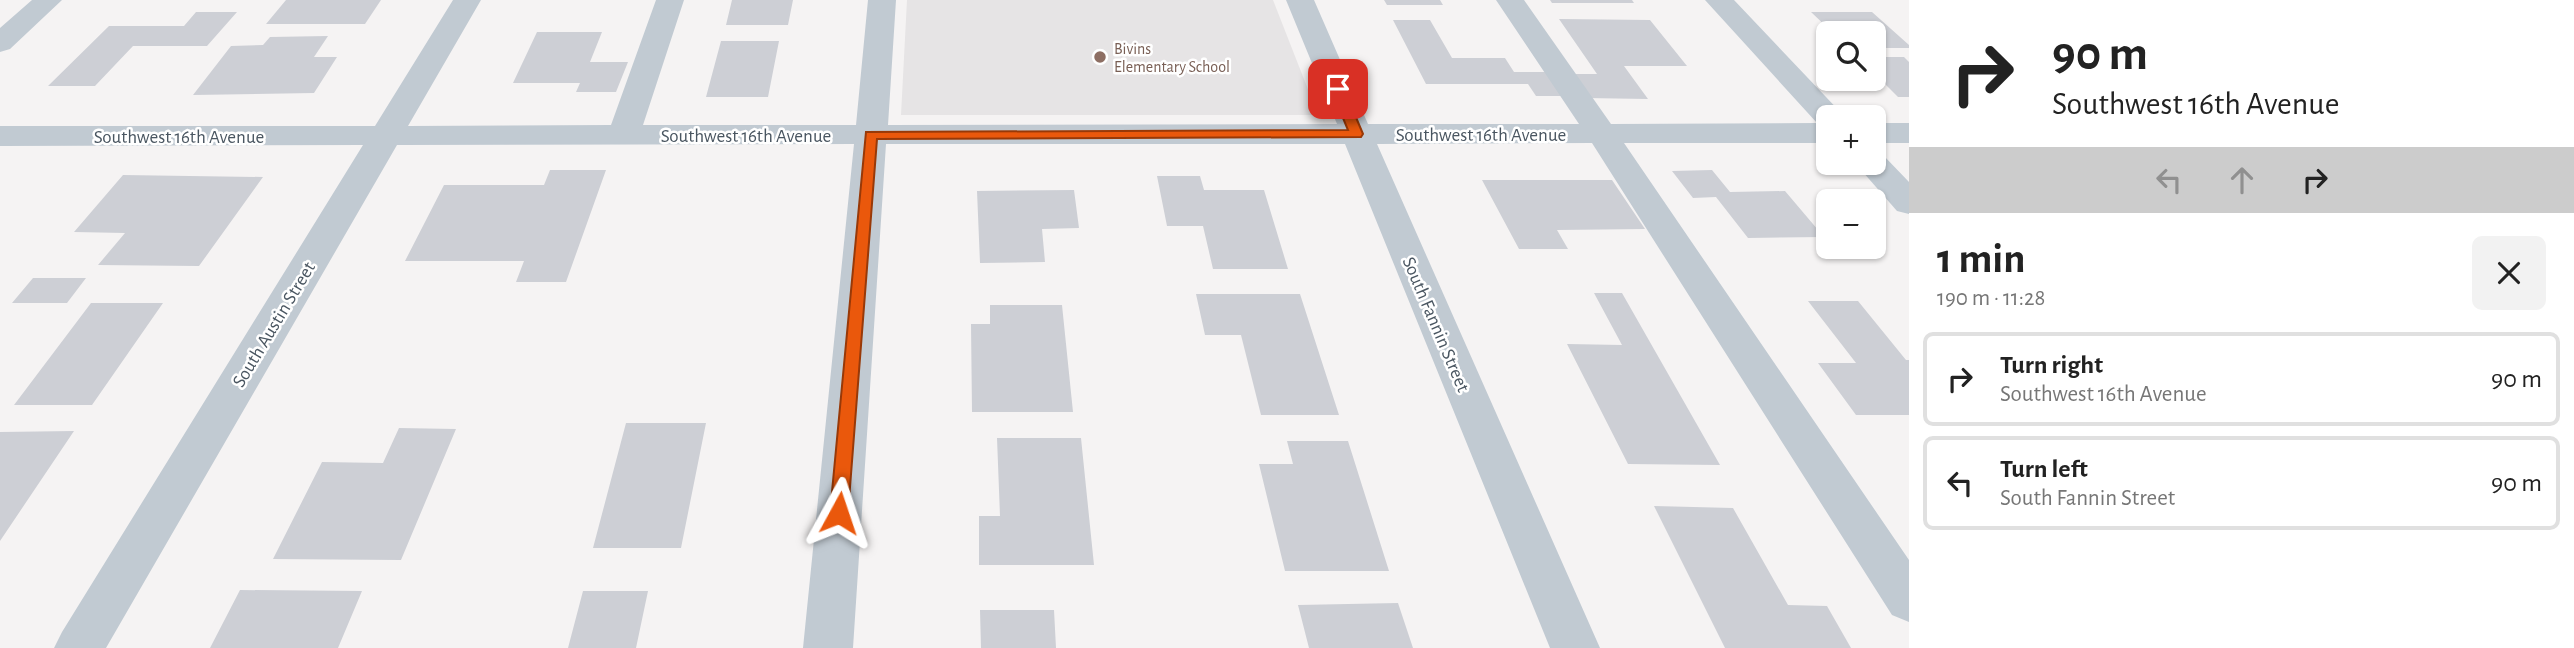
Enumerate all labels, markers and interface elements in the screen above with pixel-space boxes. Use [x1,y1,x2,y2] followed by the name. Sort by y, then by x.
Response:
[1816,21,1886,259] map controls
[1816,21,1886,91] button: search
[1937,28,2028,119] icon: right
[2052,30,2148,79] text: 90 m
[1114,41,1230,76] place label: Bivins Elementary School
[1092,49,1108,65] marker: Bivins Elementary School
[1308,59,1368,119] pin
[1319,70,1357,108] icon: arrive
[2052,88,2339,120] text: Southwest 16th Avenue
[1816,105,1886,175] button: +
[1396,126,1566,145] street label: Southwest 16th Avenue
[661,127,831,146] street label: Southwest 16th Avenue
[94,128,264,147] street label: Southwest 16th Avenue
[2150,161,2188,199] icon: left
[2223,161,2261,199] icon: ahead
[2296,161,2334,199] icon: right
[1816,189,1886,259] button: −
[2472,236,2546,310] button: close
[1937,238,2026,280] text: 1 min
[1399,254,1473,395] street label: South Fannin Street
[229,259,319,391] street label: South Austin Street
[1937,287,2045,310] text: 190 m · 11:28
[2000,352,2103,378] text: Turn right
[1941,360,1979,398] icon: right
[2491,366,2542,392] text: 90 m
[2000,383,2207,406] text: Southwest 16th Avenue
[2000,456,2088,482] text: Turn left
[1941,464,1979,502] icon: left
[2491,470,2542,496] text: 90 m
[802,476,876,550] position arrow
[2000,487,2175,510] text: South Fannin Street

